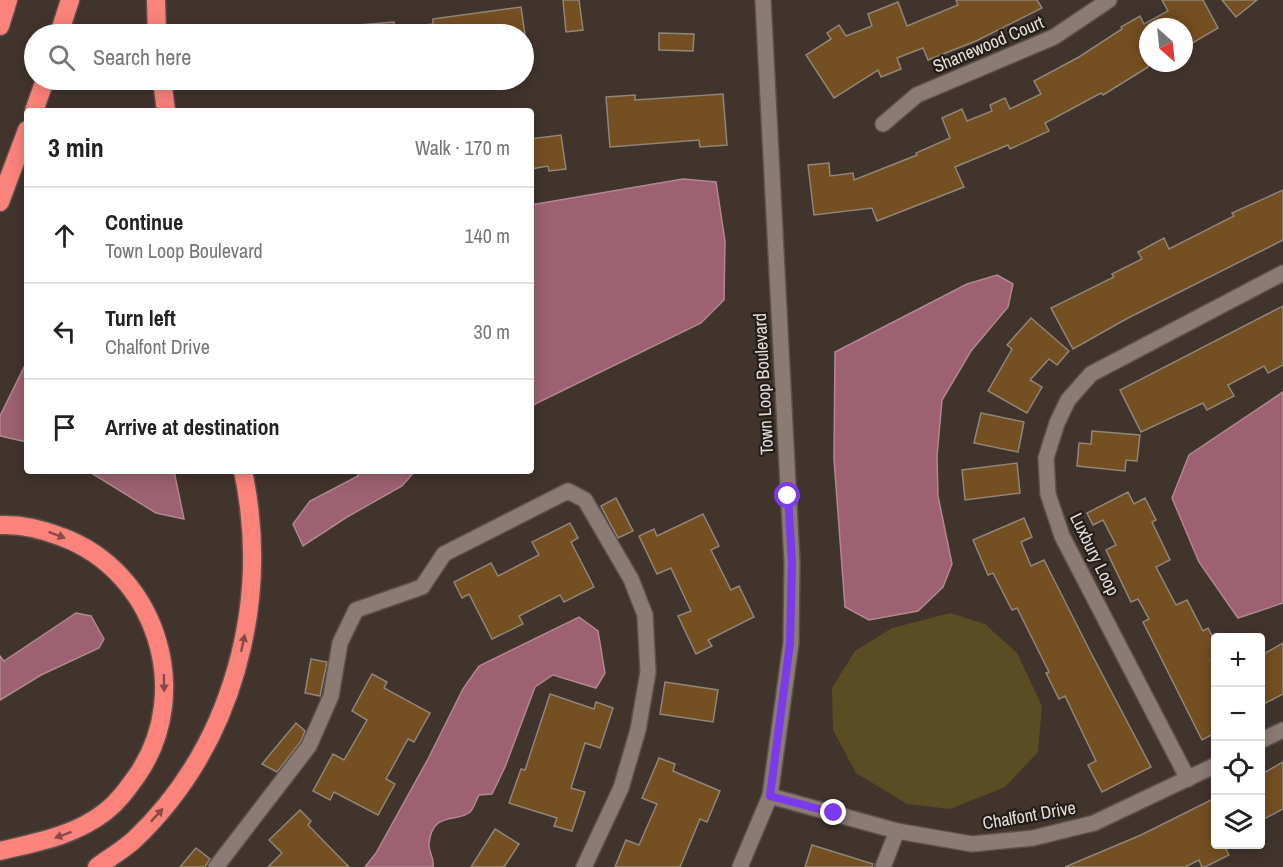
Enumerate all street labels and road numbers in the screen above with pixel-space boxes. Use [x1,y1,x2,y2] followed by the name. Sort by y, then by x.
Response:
[929,9,1047,79] street label: Shanewood Court
[747,312,779,456] street label: Town Loop Boulevard
[1064,508,1126,600] street label: Luxbury Loop
[980,794,1078,836] street label: Chalfont Drive

